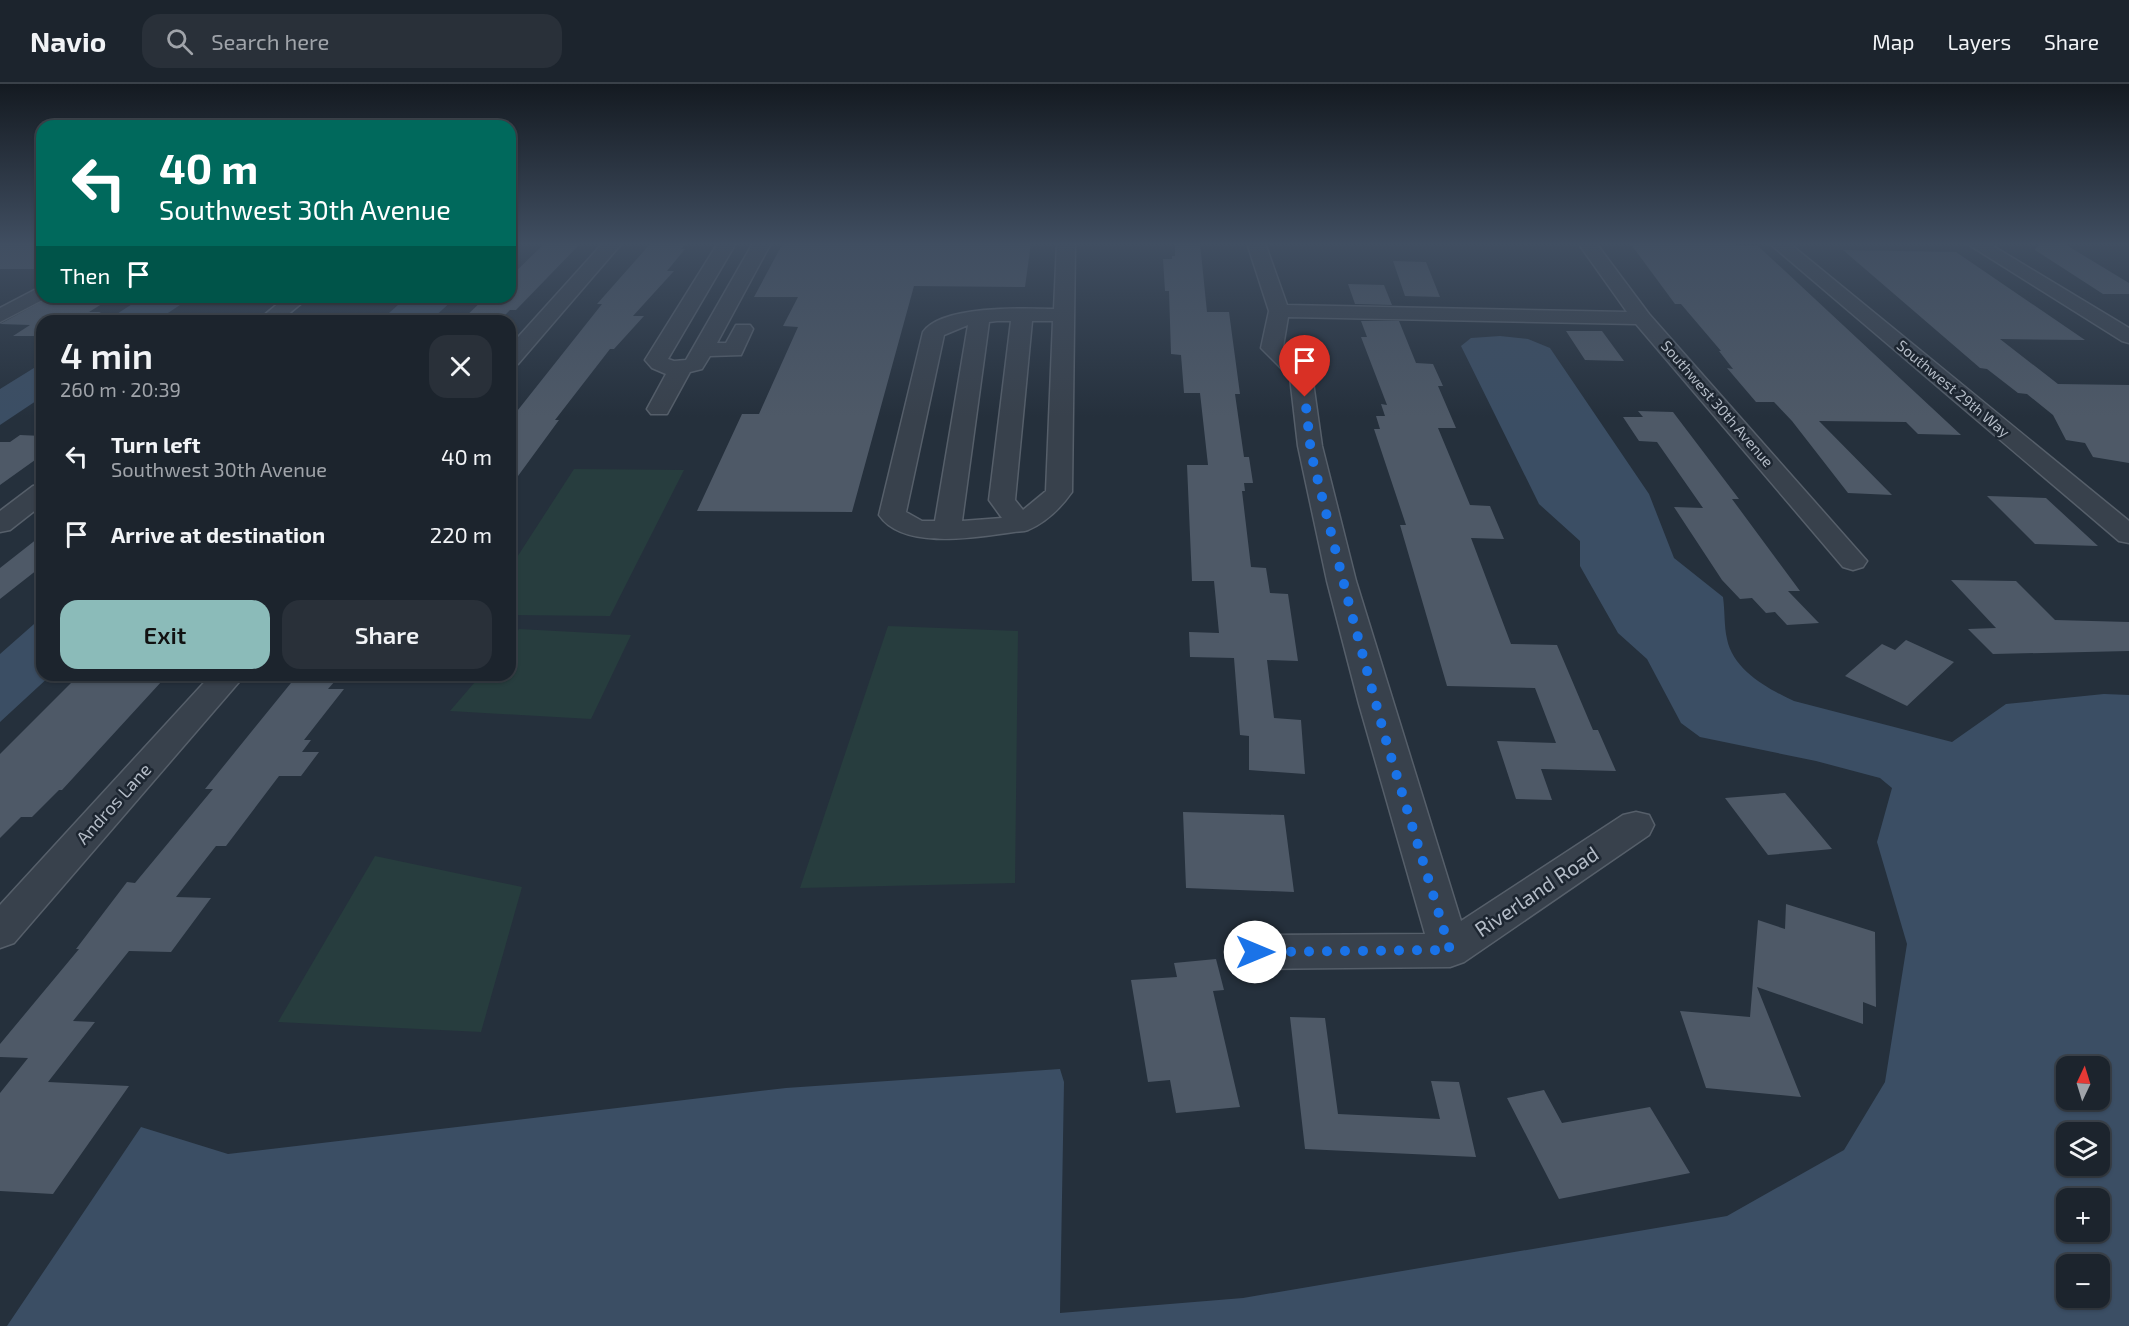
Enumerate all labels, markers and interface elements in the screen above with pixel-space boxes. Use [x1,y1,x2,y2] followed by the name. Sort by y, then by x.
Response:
[142,14,562,68] search box
[30,24,106,58] text: Navio
[163,25,196,58] icon: search
[211,28,329,54] text: Search here
[1872,29,1914,54] text: Map
[1947,29,2011,54] text: Layers
[2044,29,2099,54] text: Share
[159,142,258,192] text: 40 m
[60,144,138,222] icon: left
[159,193,451,225] text: Southwest 30th Avenue
[122,258,155,291] icon: arrive
[60,262,110,288] text: Then
[60,333,153,376] text: 4 min
[429,335,492,398] button: close
[1279,335,1330,397] pin
[1658,336,1778,470] street label: Southwest 30th Avenue
[1894,336,2014,441] street label: Southwest 29th Way
[1288,344,1321,377] icon: arrive
[60,377,181,401] text: 260 m · 20:39
[111,431,200,457] text: Turn left
[60,440,93,473] icon: left
[441,443,492,469] text: 40 m
[111,457,327,481] text: Southwest 30th Avenue
[60,518,93,551] icon: arrive
[111,521,325,547] text: Arrive at destination
[430,521,492,547] text: 220 m
[60,600,270,669] button: Exit
[282,600,492,669] button: Share
[71,758,155,848] street label: Andros Lane
[1470,840,1603,941] street label: Riverland Road
[1223,920,1287,984] position arrow
[2056,1056,2110,1110] north arrow
[2056,1056,2110,1308] map controls
[2056,1122,2110,1176] button: layers
[2056,1188,2110,1242] button: +
[2056,1254,2110,1308] button: −

